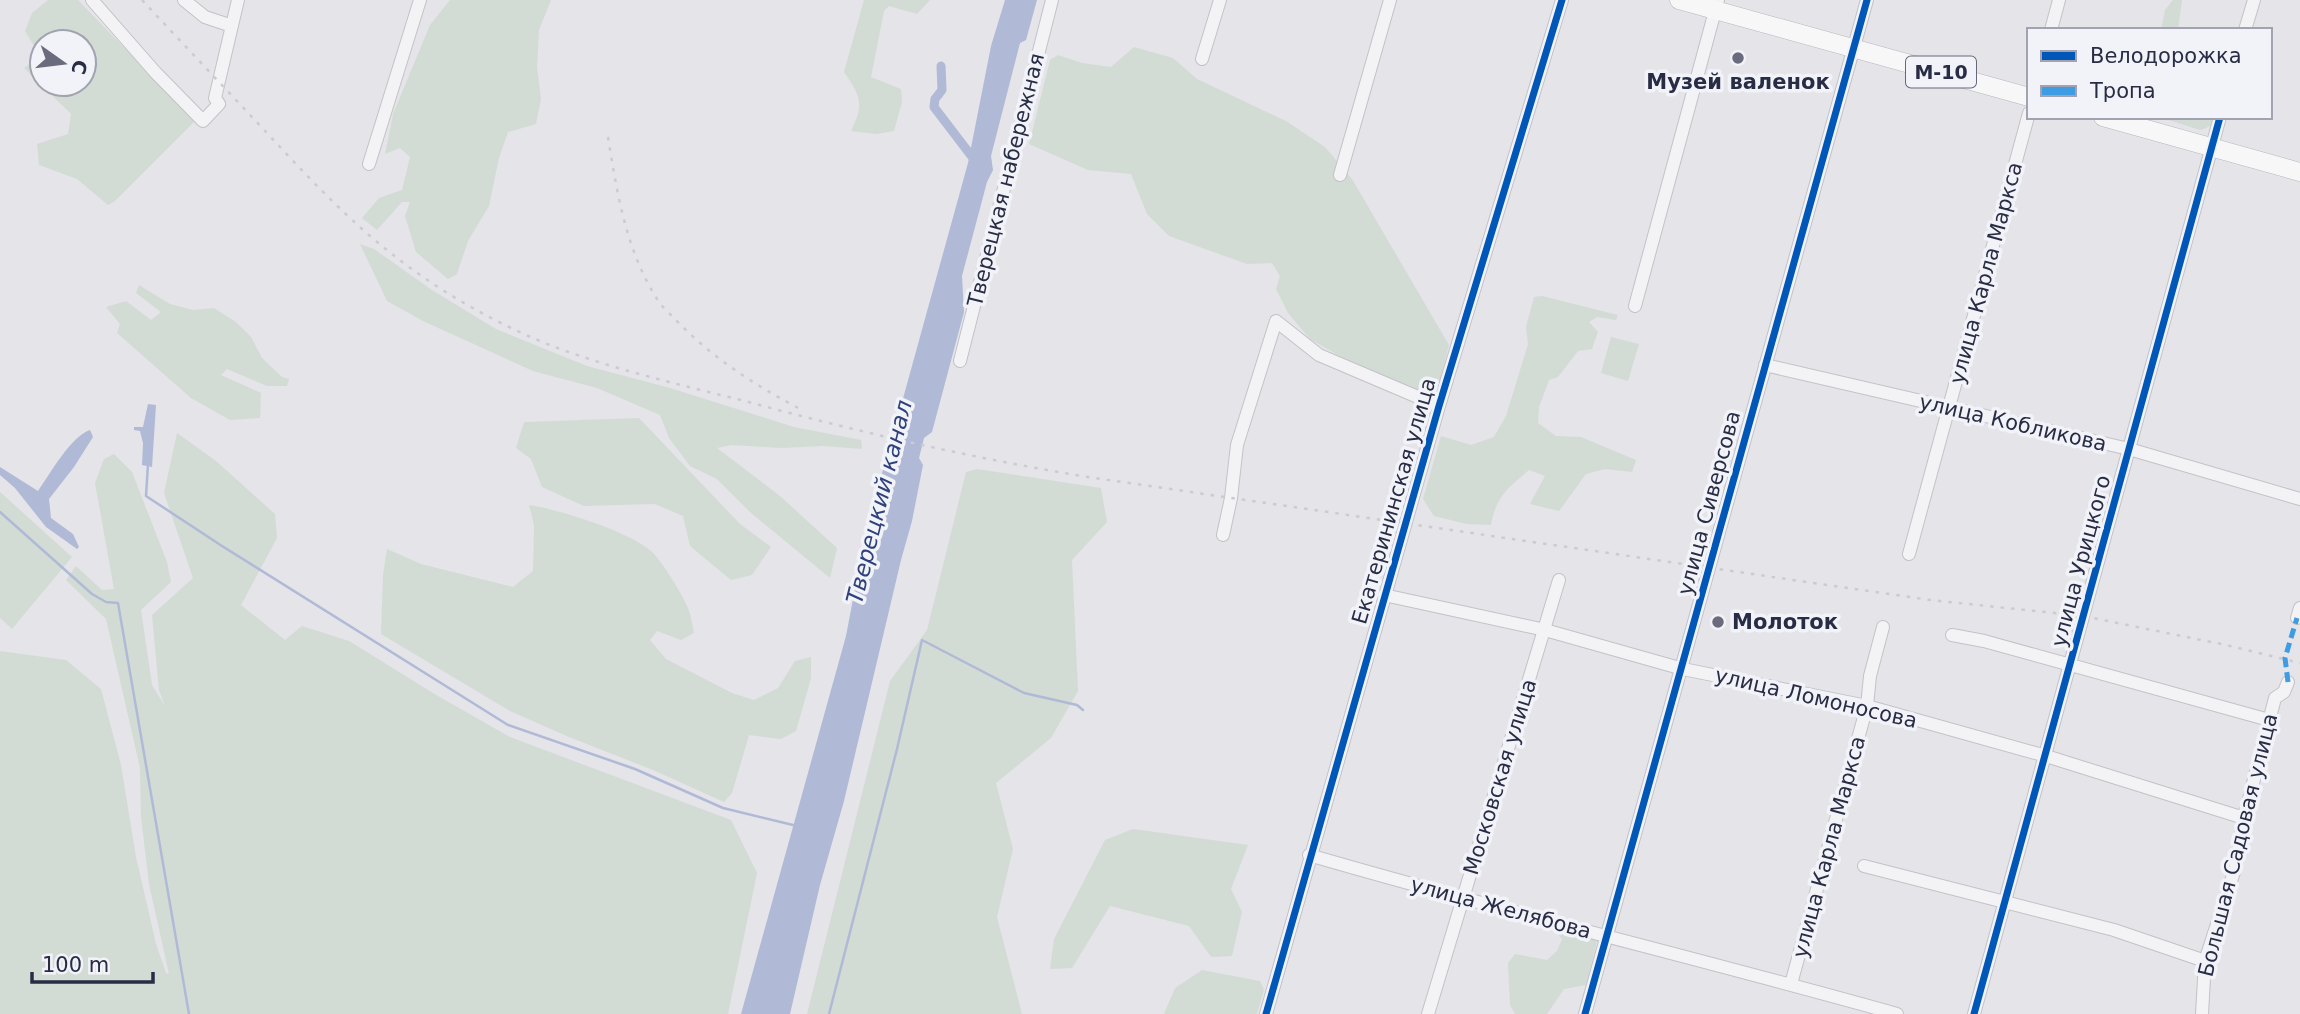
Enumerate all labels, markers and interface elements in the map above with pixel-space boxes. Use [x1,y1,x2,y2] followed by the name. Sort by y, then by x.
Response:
[28,28,98,98] north arrow
[2027,28,2272,119] legend
[2090,44,2242,68] text: Велодорожка
[1730,50,1746,66] marker: Музей валенок
[963,51,1049,310] street label: Тверецкая набережная
[1906,57,1976,88] road number: М-10
[67,58,92,77] text: С
[1646,70,1830,94] place label: Музей валенок
[2089,79,2156,103] text: Тропа
[1945,159,2027,387] street label: улица Карла Маркса
[1347,375,1441,627] street label: Екатерининская улица
[1917,390,2109,456] street label: улица Кобликова
[841,397,917,607] water label: Тверецкий канал
[1673,408,1745,598] street label: улица Сиверсова
[2047,472,2115,650] street label: улица Урицкого
[1732,610,1838,634] place label: Молоток
[1710,614,1726,630] marker: Молоток
[1713,663,1919,733] street label: улица Ломоносова
[1459,676,1541,878] street label: Московская улица
[2194,711,2282,979] street label: Большая Садовая улица
[1788,733,1870,961] street label: улица Карла Маркса
[1408,872,1594,944] street label: улица Желябова
[32,940,152,984] scale bar
[42,953,109,977] text: 100 m

